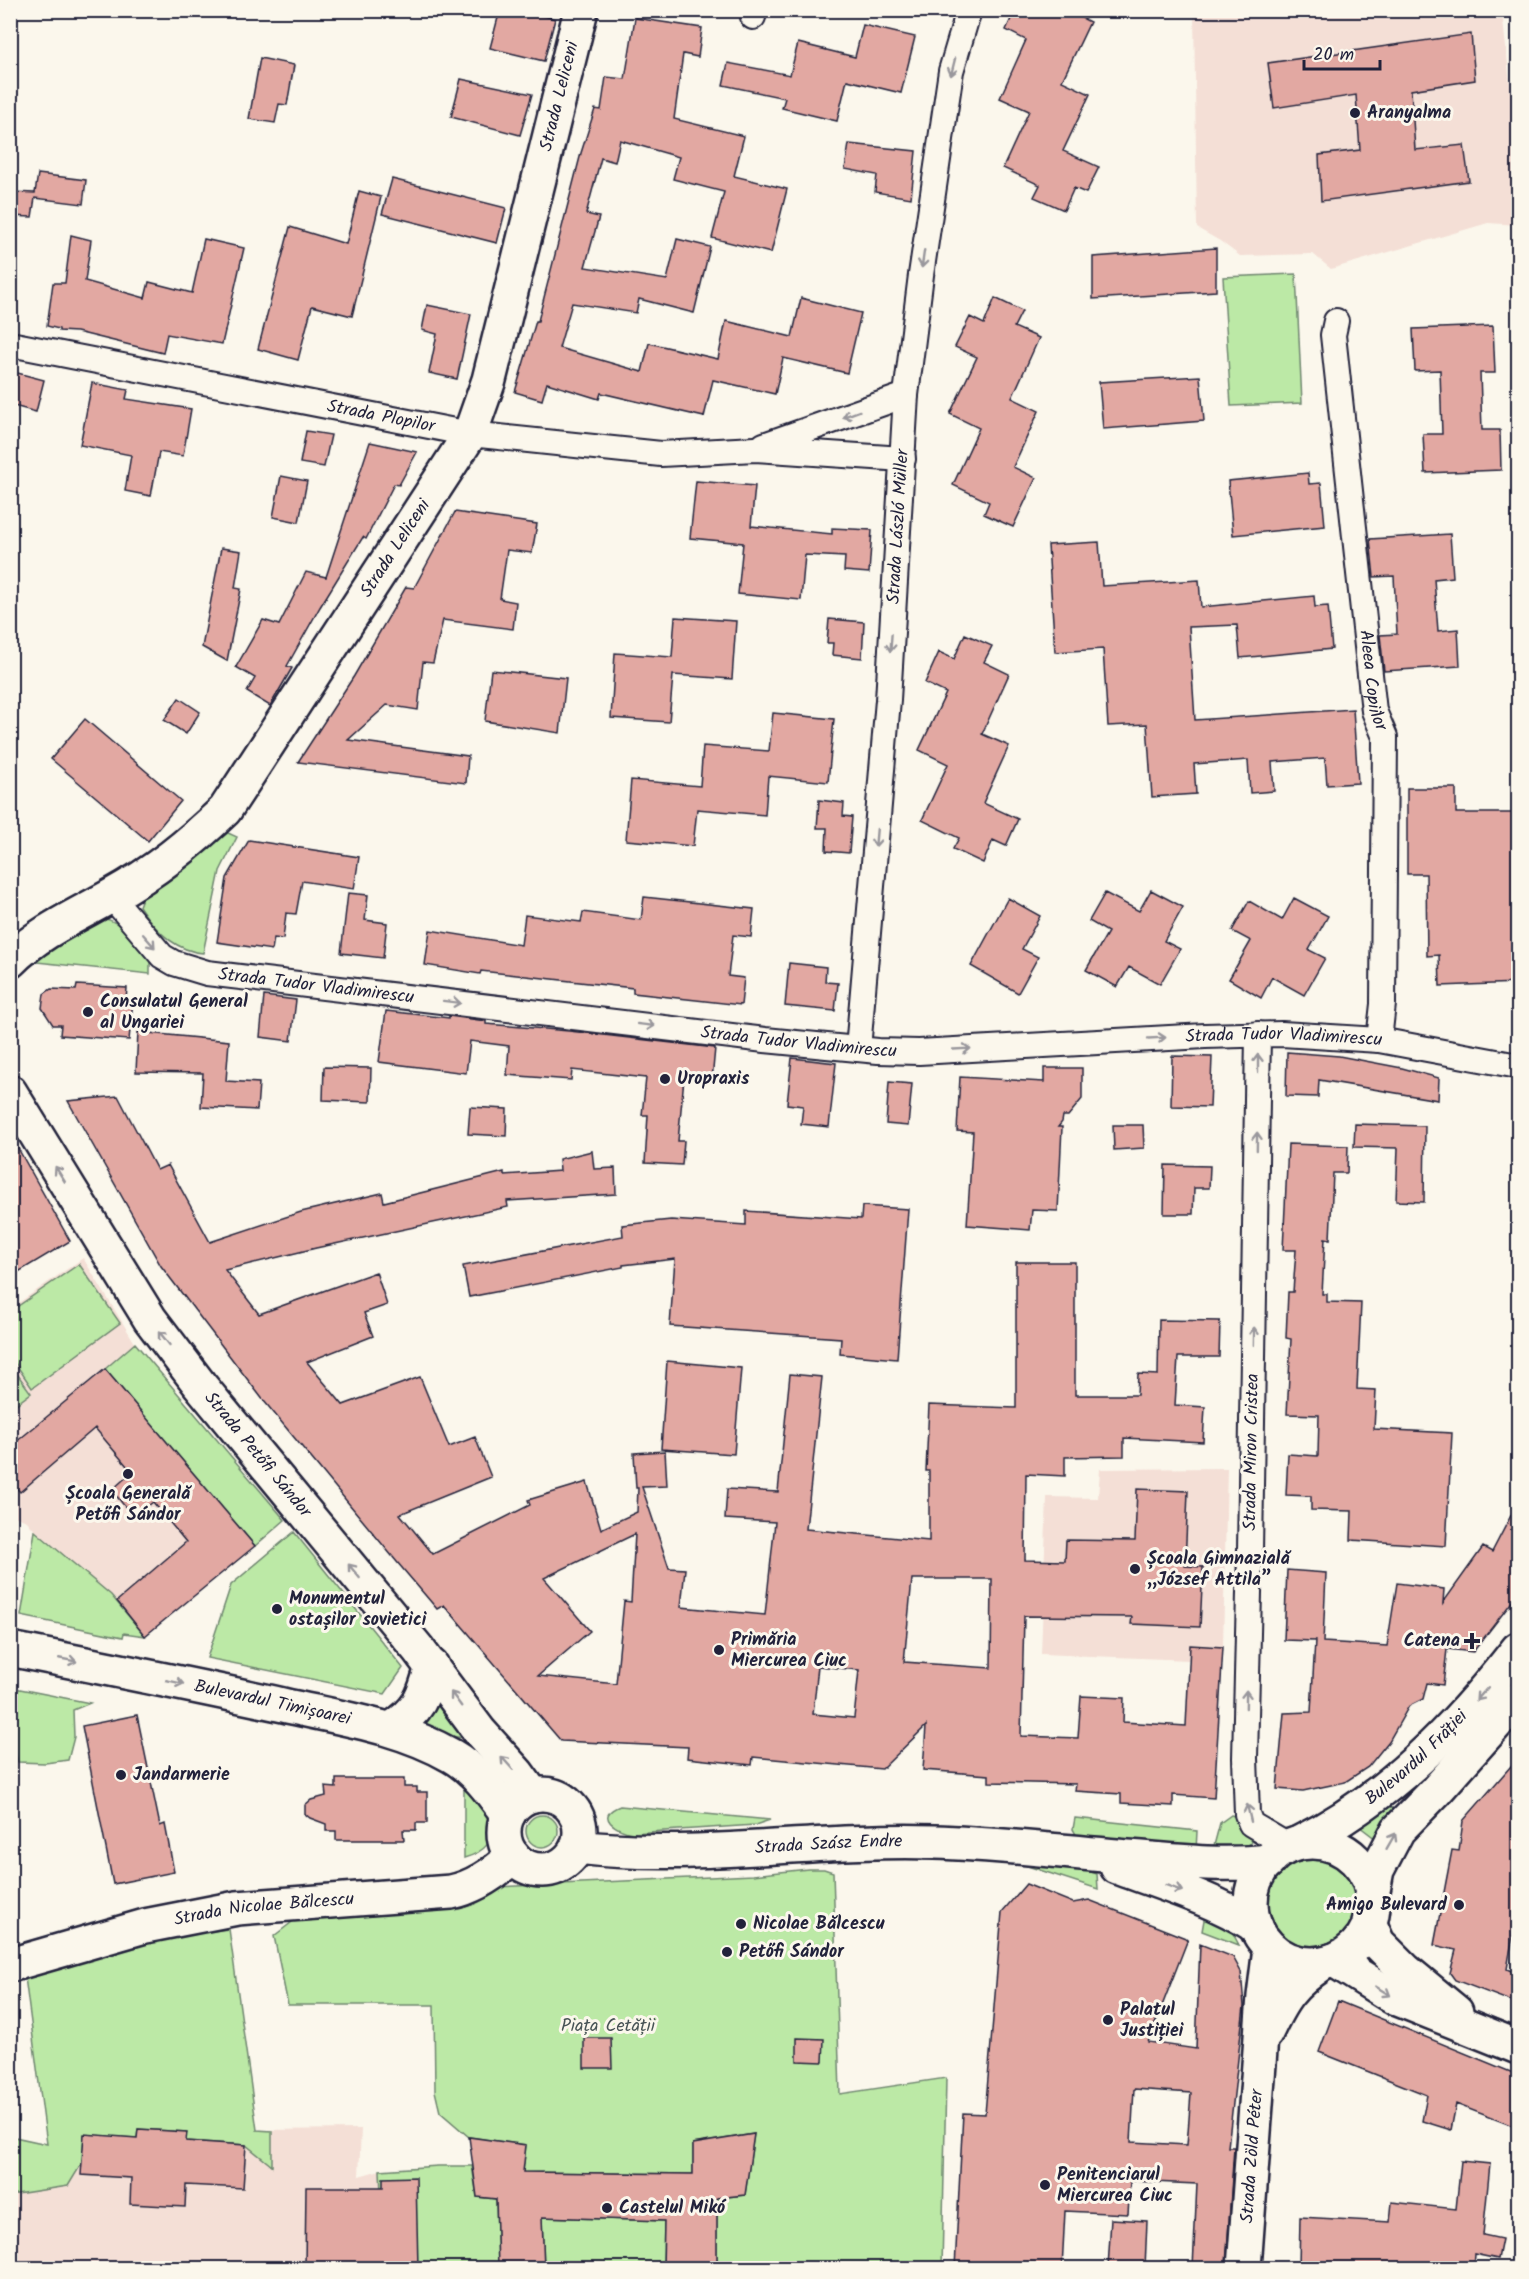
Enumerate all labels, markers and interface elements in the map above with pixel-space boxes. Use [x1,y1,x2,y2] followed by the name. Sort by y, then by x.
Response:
[1304,33,1380,71] scale bar
[532,38,587,154] street label: Strada Leliceni
[1313,41,1354,70] text: 20 m
[947,57,958,76] one-way arrow
[1367,99,1451,128] place label: Aranyalma
[1348,106,1362,120] marker: Aranyalma
[917,249,928,269] one-way arrow
[324,392,438,442] street label: Strada Plopilor
[842,410,861,421] one-way arrow
[879,447,917,605] street label: Strada László Müller
[353,493,439,603] street label: Strada Leliceni
[1351,628,1396,736] street label: Aleea Copiilor
[885,633,896,653] one-way arrow
[870,827,881,847] one-way arrow
[142,933,155,949] one-way arrow
[217,960,416,1012] street label: Strada Tudor Vladimirescu
[100,988,248,1038] place label: Consulatul General al Ungariei
[442,997,462,1008] one-way arrow
[81,1005,95,1019] marker: Consulatul General al Ungariei
[699,1018,898,1066] street label: Strada Tudor Vladimirescu
[1185,1019,1383,1055] street label: Strada Tudor Vladimirescu
[635,1020,655,1031] one-way arrow
[1146,1033,1166,1044] one-way arrow
[952,1044,972,1055] one-way arrow
[1252,1053,1264,1073] one-way arrow
[677,1065,750,1094] place label: Uropraxis
[658,1072,672,1086] marker: Uropraxis
[1251,1132,1263,1152] one-way arrow
[53,1166,65,1183] one-way arrow
[1248,1327,1260,1347] one-way arrow
[158,1331,171,1347] one-way arrow
[1236,1373,1268,1531] street label: Strada Miron Cristea
[197,1385,319,1525] street label: Strada Petőfi Sándor
[121,1467,135,1481] marker: Școala Generală Petőfi Sándor
[66,1480,192,1530] place label: Școala Generală Petőfi Sándor
[1147,1545,1291,1595] place label: Școala Gimnazială „József Attila”
[1128,1562,1142,1576] marker: Școala Gimnazială „József Attila”
[348,1564,361,1580] one-way arrow
[289,1585,427,1635] place label: Monumentul ostașilor sovietici
[270,1602,284,1616] marker: Monumentul ostașilor sovietici
[731,1626,847,1676] place label: Primăria Miercurea Ciuc
[1404,1627,1460,1656] place label: Catena
[1465,1634,1479,1648] marker: Catena
[712,1643,726,1657] marker: Primăria Miercurea Ciuc
[58,1655,77,1666] one-way arrow
[192,1672,354,1734] street label: Bulevardul Timișoarei
[165,1676,184,1688] one-way arrow
[1475,1686,1488,1702] one-way arrow
[1240,1690,1252,1710] one-way arrow
[450,1691,462,1708] one-way arrow
[1359,1703,1475,1813] street label: Bulevardul Frăției
[500,1755,514,1770] one-way arrow
[133,1761,230,1790] place label: Jandarmerie
[114,1768,128,1782] marker: Jandarmerie
[1242,1804,1254,1823] one-way arrow
[754,1827,902,1863] street label: Strada Szász Endre
[1385,1833,1397,1850] one-way arrow
[1164,1883,1183,1894] one-way arrow
[171,1885,355,1935] street label: Strada Nicolae Bălcescu
[1326,1891,1447,1920] place label: Amigo Bulevard
[1452,1898,1466,1912] marker: Amigo Bulevard
[753,1910,885,1939] place label: Nicolae Bălcescu
[734,1917,748,1931] marker: Nicolae Bălcescu
[739,1938,845,1967] place label: Petőfi Sándor
[720,1945,734,1959] marker: Petőfi Sándor
[1374,1986,1391,1998] one-way arrow
[1120,1996,1184,2046] place label: Palatul Justiției
[561,2012,656,2041] park label: Piața Cetății
[1101,2013,1115,2027] marker: Palatul Justiției
[1233,2087,1272,2224] street label: Strada Zöld Péter
[1057,2161,1173,2211] place label: Penitenciarul Miercurea Ciuc
[1038,2178,1052,2192] marker: Penitenciarul Miercurea Ciuc
[619,2194,727,2223] place label: Castelul Mikó
[600,2201,614,2215] marker: Castelul Mikó

